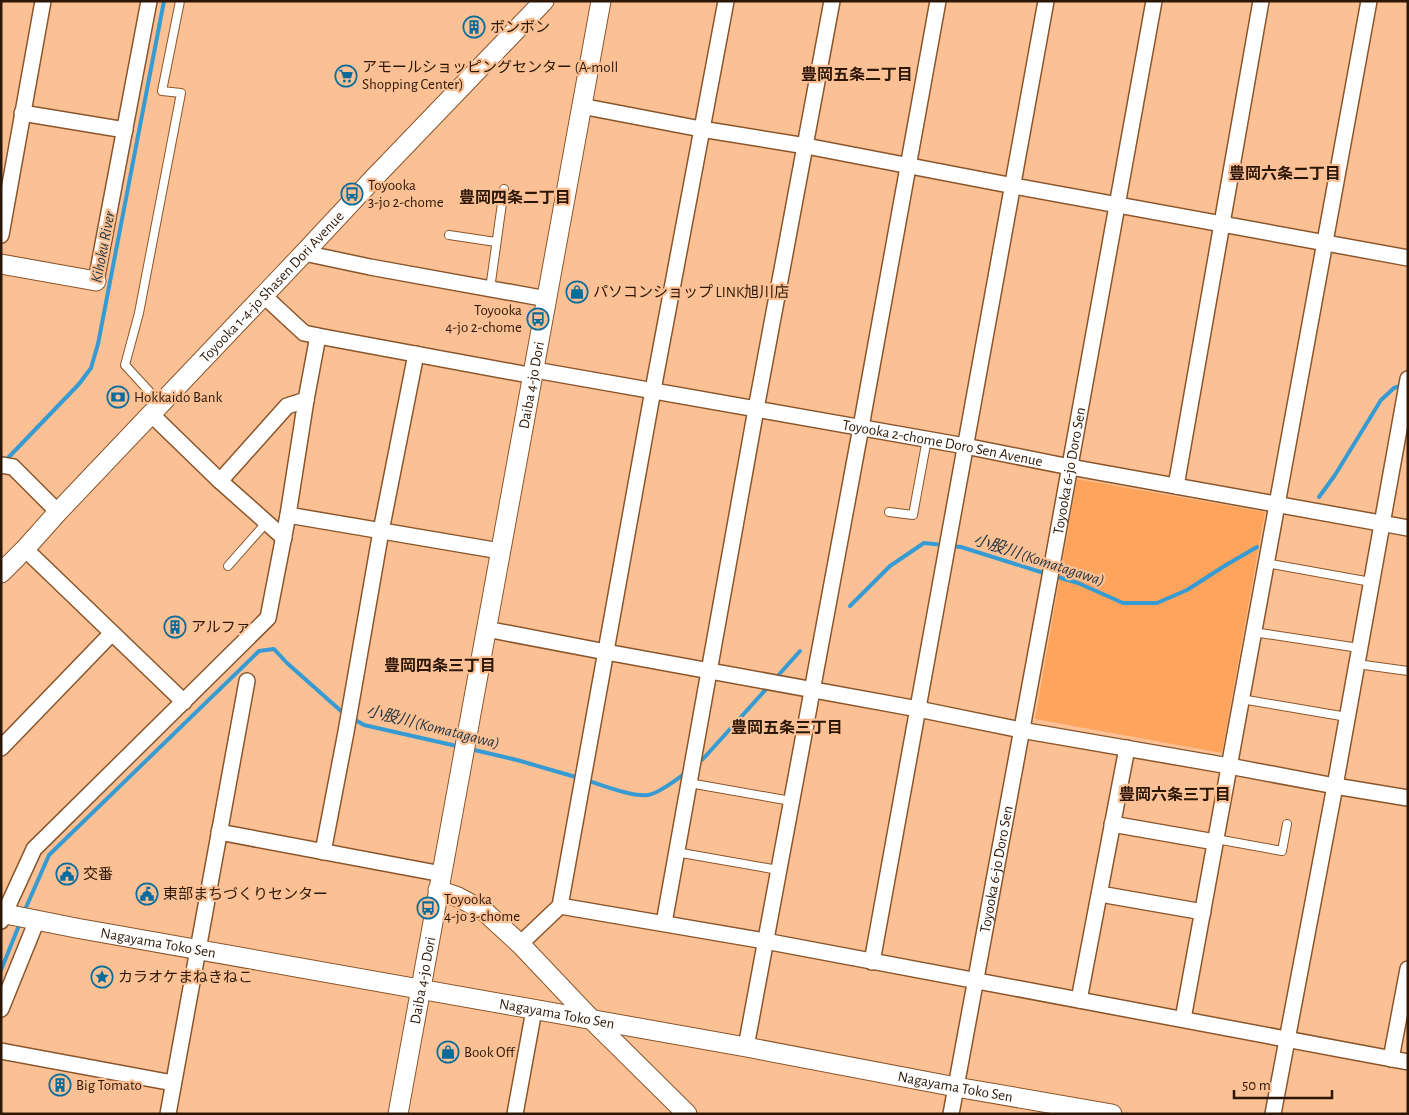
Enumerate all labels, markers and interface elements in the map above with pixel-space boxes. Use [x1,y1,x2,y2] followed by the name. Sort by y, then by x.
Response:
[462,15,486,39] building icon: ボンボン
[490,19,550,35] place label: ボンボン
[362,59,618,92] place label: アモールショッピングセンター (A-moll Shopping Center)
[334,64,358,88] supermarket icon: アモールショッピングセンター (A-moll Shopping Center)
[801,66,913,83] district label: 豊岡五条二丁目
[1229,165,1341,182] district label: 豊岡六条二丁目
[368,178,444,210] place label: Toyooka 3-jo 2-chome
[340,182,364,206] bus stop icon: Toyooka 3-jo 2-chome
[459,189,571,206] district label: 豊岡四条二丁目
[197,208,347,365] street label: Toyooka 1-4-jo Shasen Dori Avenue
[88,209,118,284] water label: Kihoku River
[565,280,589,304] shop icon: パソコンショップ LINK旭川店
[593,284,789,300] place label: パソコンショップ LINK旭川店
[445,303,522,335] place label: Toyooka 4-jo 2-chome
[526,307,550,331] bus stop icon: Toyooka 4-jo 2-chome
[516,340,547,430] street label: Daiba 4-jo Dori
[106,385,130,409] bank icon: Hokkaido Bank
[134,390,222,405] place label: Hokkaido Bank
[1050,406,1088,536] street label: Toyooka 6-jo Doro Sen
[841,417,1044,469] street label: Toyooka 2-chome Doro Sen Avenue
[972,530,1107,589] water label: 小股川 (Komatagawa)
[163,615,187,639] building icon: アルファ
[191,620,251,635] place label: アルファ
[384,657,496,674] district label: 豊岡四条三丁目
[365,702,501,751] water label: 小股川 (Komatagawa)
[731,719,843,736] district label: 豊岡五条三丁目
[1119,786,1231,803] district label: 豊岡六条三丁目
[977,804,1015,934] street label: Toyooka 6-jo Doro Sen
[55,862,79,886] public building icon: 交番
[83,866,113,882] place label: 交番
[135,882,159,906] public building icon: 東部まちづくりセンター
[163,886,328,902] place label: 東部まちづくりセンター
[444,892,520,924] place label: Toyooka 4-jo 3-chome
[416,896,440,920] bus stop icon: Toyooka 4-jo 3-chome
[99,925,217,960] street label: Nagayama Toko Sen
[407,935,438,1025] street label: Daiba 4-jo Dori
[90,965,114,989] place icon: カラオケまねきねこ
[118,969,253,985] place label: カラオケまねきねこ
[498,996,616,1031] street label: Nagayama Toko Sen
[436,1040,460,1064] shop icon: Book Off
[464,1045,516,1060] place label: Book Off
[1234,1068,1332,1100] scale bar
[896,1069,1014,1104] street label: Nagayama Toko Sen
[48,1073,72,1097] building icon: Big Tomato
[76,1078,142,1093] place label: Big Tomato
[1242,1078,1271,1093] text: 50 m

